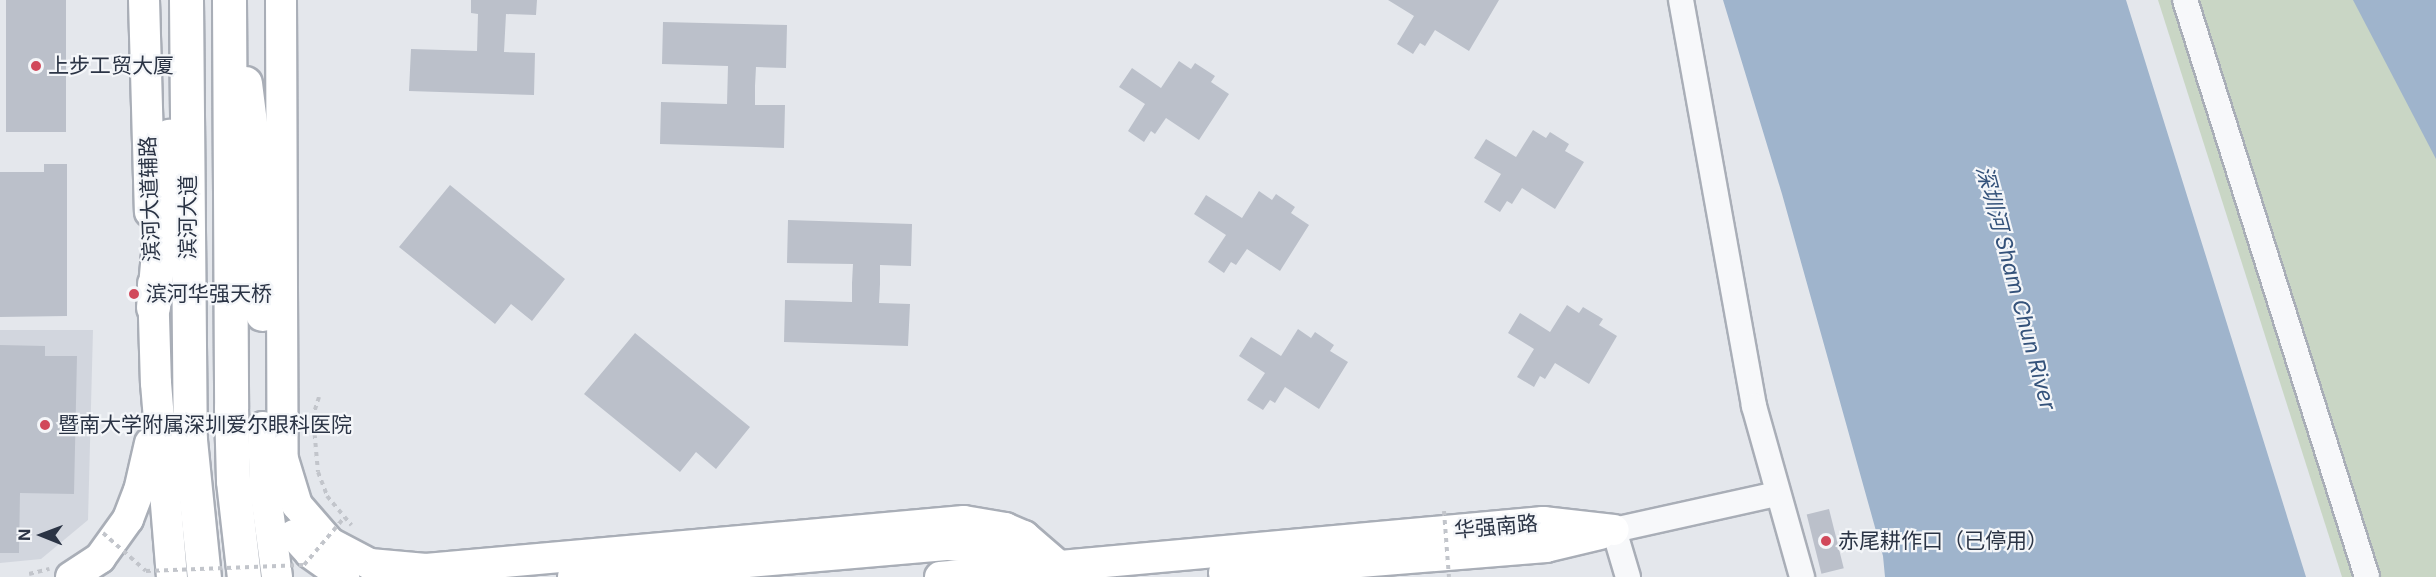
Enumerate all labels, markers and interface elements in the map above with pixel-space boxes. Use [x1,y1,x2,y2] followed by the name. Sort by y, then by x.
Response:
[48,53,174,79] place label: 上步工贸大厦
[29,59,43,73] marker: 上步工贸大厦
[135,136,165,262] street label: 滨河大道辅路
[1971,163,2061,413] water label: 深圳河 Sham Chun River
[175,175,201,259] street label: 滨河大道
[146,281,272,307] place label: 滨河华强天桥
[127,287,141,301] marker: 滨河华强天桥
[58,412,352,438] place label: 暨南大学附属深圳爱尔眼科医院
[36,416,54,434] marker: 暨南大学附属深圳爱尔眼科医院
[12,505,72,565] north arrow
[1453,511,1539,543] street label: 华强南路
[14,528,34,541] text: N
[1838,528,2048,554] place label: 赤尾耕作口（已停用）
[1819,534,1833,548] marker: 赤尾耕作口（已停用）

